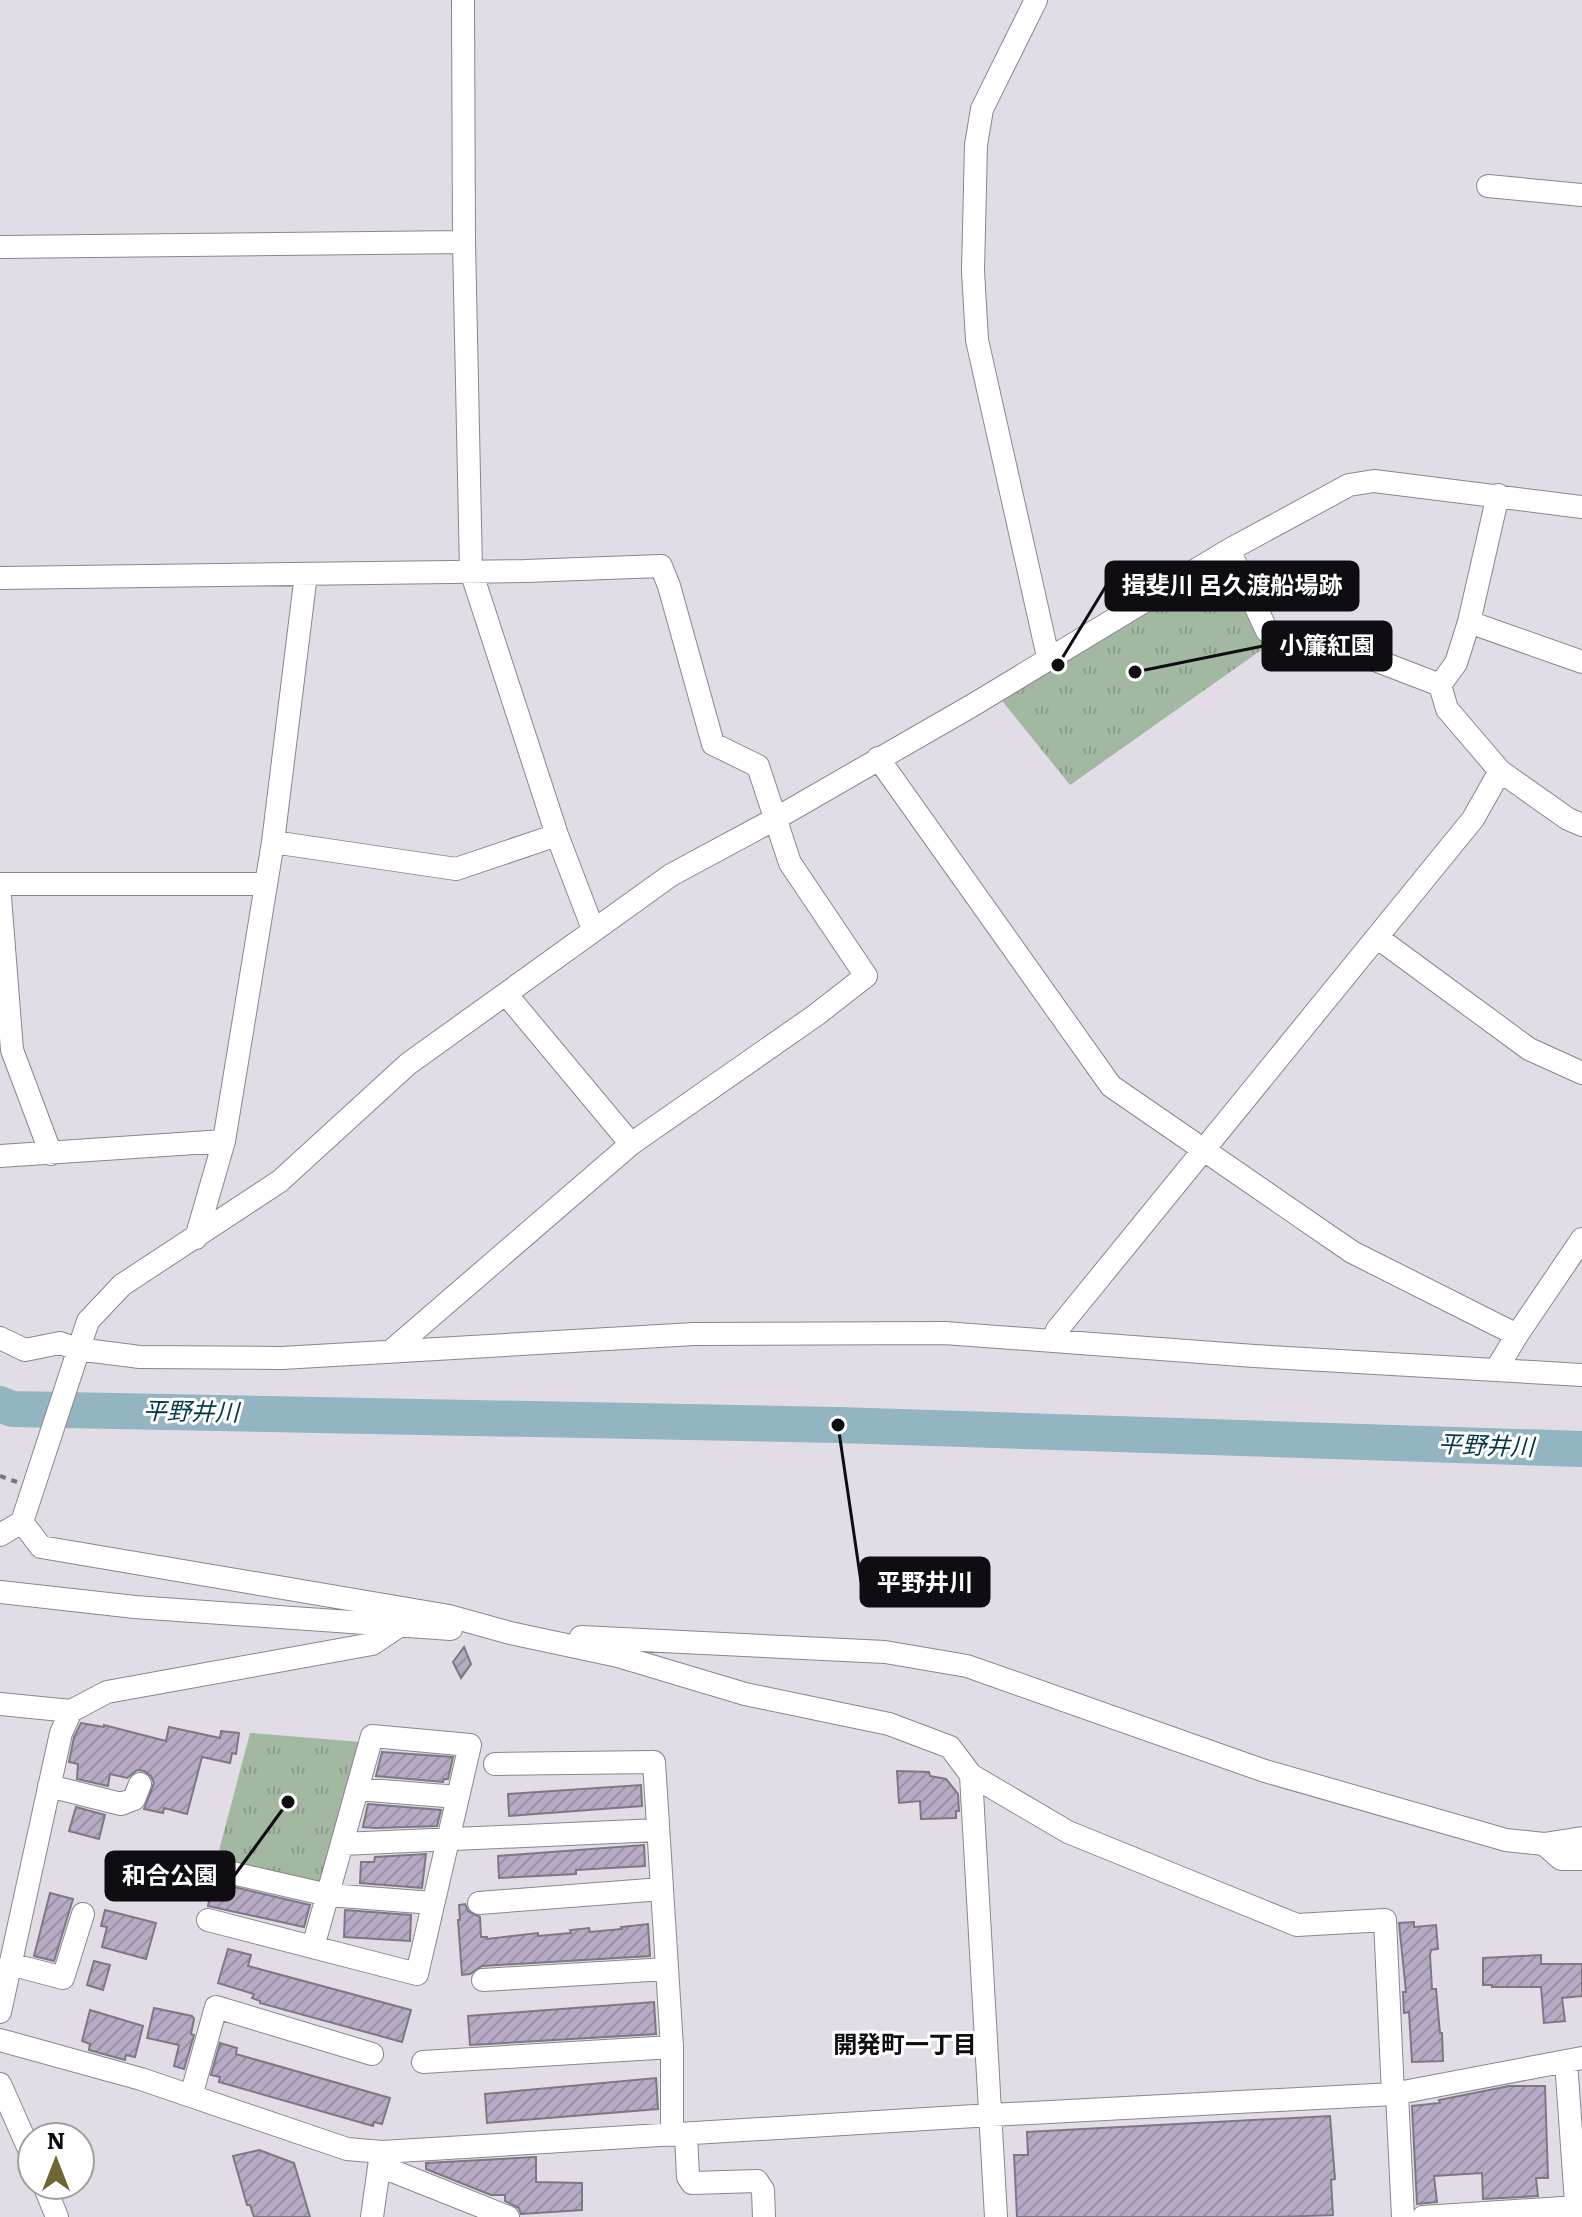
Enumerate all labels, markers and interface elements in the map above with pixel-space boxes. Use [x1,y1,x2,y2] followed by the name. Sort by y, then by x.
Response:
[1106,562,1358,610] callout: 揖斐川 呂久渡船場跡
[1122,566,1342,601] text: 揖斐川 呂久渡船場跡
[1263,622,1391,670] callout: 小簾紅園
[1279,626,1375,661] text: 小簾紅園
[143,1391,242,1428] water label: 平野井川
[1438,1424,1538,1463] water label: 平野井川
[861,1558,989,1606] callout: 平野井川
[877,1563,973,1598] text: 平野井川
[106,1852,234,1900] callout: 和合公園
[122,1856,218,1891] text: 和合公園
[833,2025,977,2060] district label: 開発町一丁目
[16,2121,96,2201] north arrow
[47,2123,65,2156] text: N

